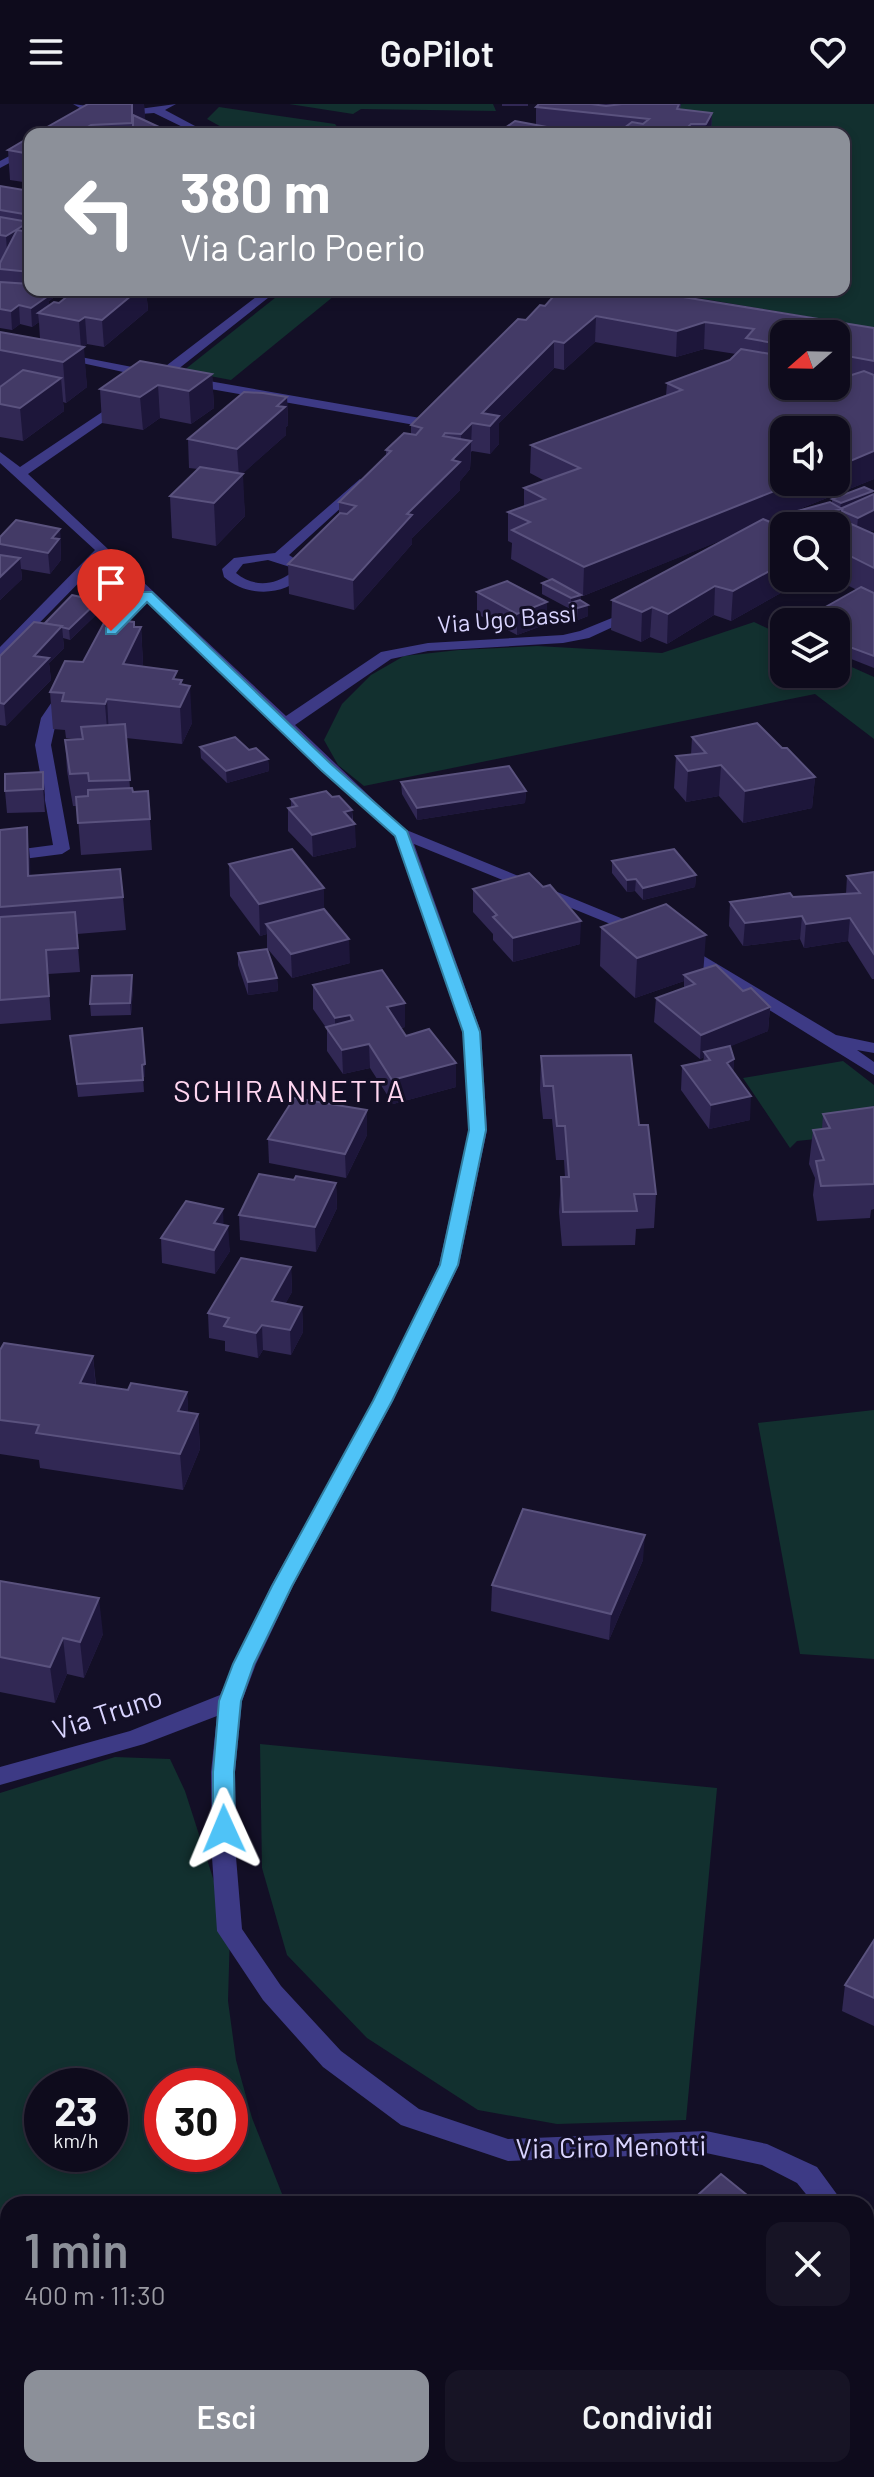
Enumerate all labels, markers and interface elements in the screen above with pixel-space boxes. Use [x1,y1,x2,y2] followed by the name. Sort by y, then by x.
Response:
[24,30,68,74] icon: menu
[806,30,850,74] icon: heart
[380,31,494,74] text: GoPilot
[180,157,330,224] text: 380 m
[48,160,152,264] icon: left
[180,225,426,268] text: Via Carlo Poerio
[770,320,850,400] north arrow
[770,320,850,688] map controls
[770,416,850,496] button: sound
[770,512,850,592] button: search
[77,549,145,631] pin
[89,561,133,605] icon: arrive
[436,597,578,639] street label: Via Ugo Bassi
[770,608,850,688] button: layers
[173,1072,407,1108] district label: SCHIRANNETTA
[48,1678,166,1746] street label: Via Truno
[182,1787,266,1871] position arrow
[144,2068,248,2172] speed limit sign: 30
[54,2086,98,2134] text: 23
[515,2127,707,2165] street label: Via Ciro Menotti
[53,2128,99,2152] text: km/h
[24,2220,129,2278] text: 1 min
[766,2222,850,2306] button: close
[24,2279,165,2310] text: 400 m · 11:30
[24,2370,429,2462] button: Esci
[445,2370,850,2462] button: Condividi

